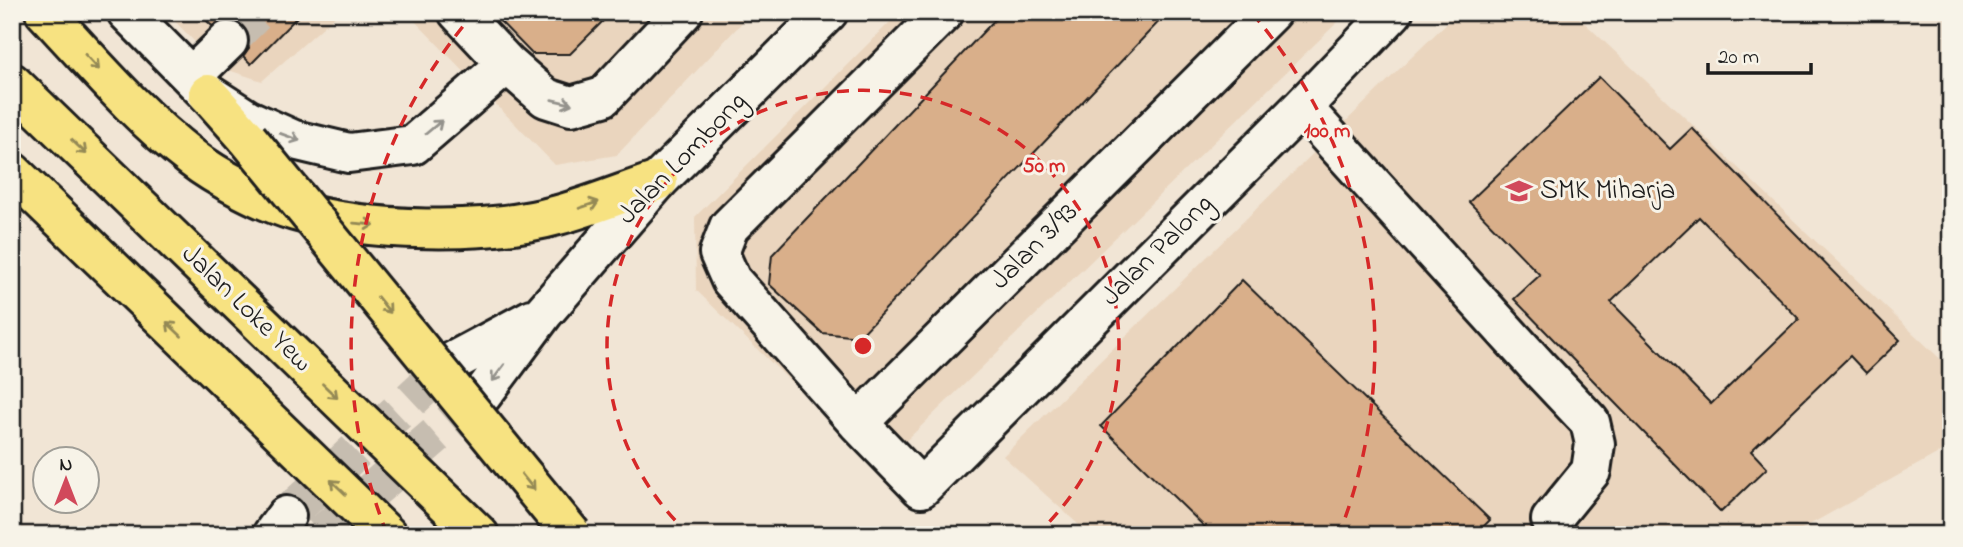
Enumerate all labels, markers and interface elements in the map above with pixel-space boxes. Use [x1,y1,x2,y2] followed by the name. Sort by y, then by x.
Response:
[1708,32,1811,76] scale bar
[1718,43,1759,73] text: 20 m
[84,53,100,71] one-way arrow
[609,83,757,235] street label: Jalan Lombong
[551,96,573,109] one-way arrow
[1304,117,1350,147] text: 100 m
[425,119,443,135] one-way arrow
[278,132,300,144] one-way arrow
[70,139,87,156] one-way arrow
[1023,152,1065,182] text: 50 m
[1540,171,1675,212] place label: SMK Miharja
[1504,176,1534,206] school or university icon: SMK Miharja
[1092,185,1224,317] street label: Jalan Palong
[982,194,1088,300] street label: Jalan 3/93
[577,198,599,210] one-way arrow
[352,218,375,231] one-way arrow
[171,236,321,382] street label: Jalan Loke Yew
[377,296,392,314] one-way arrow
[166,321,183,338] one-way arrow
[851,334,875,358] centre of rings
[491,363,506,382] one-way arrow
[322,382,339,399] one-way arrow
[32,446,102,516] north arrow
[60,452,73,479] text: N
[521,472,536,490] one-way arrow
[329,479,346,496] one-way arrow

